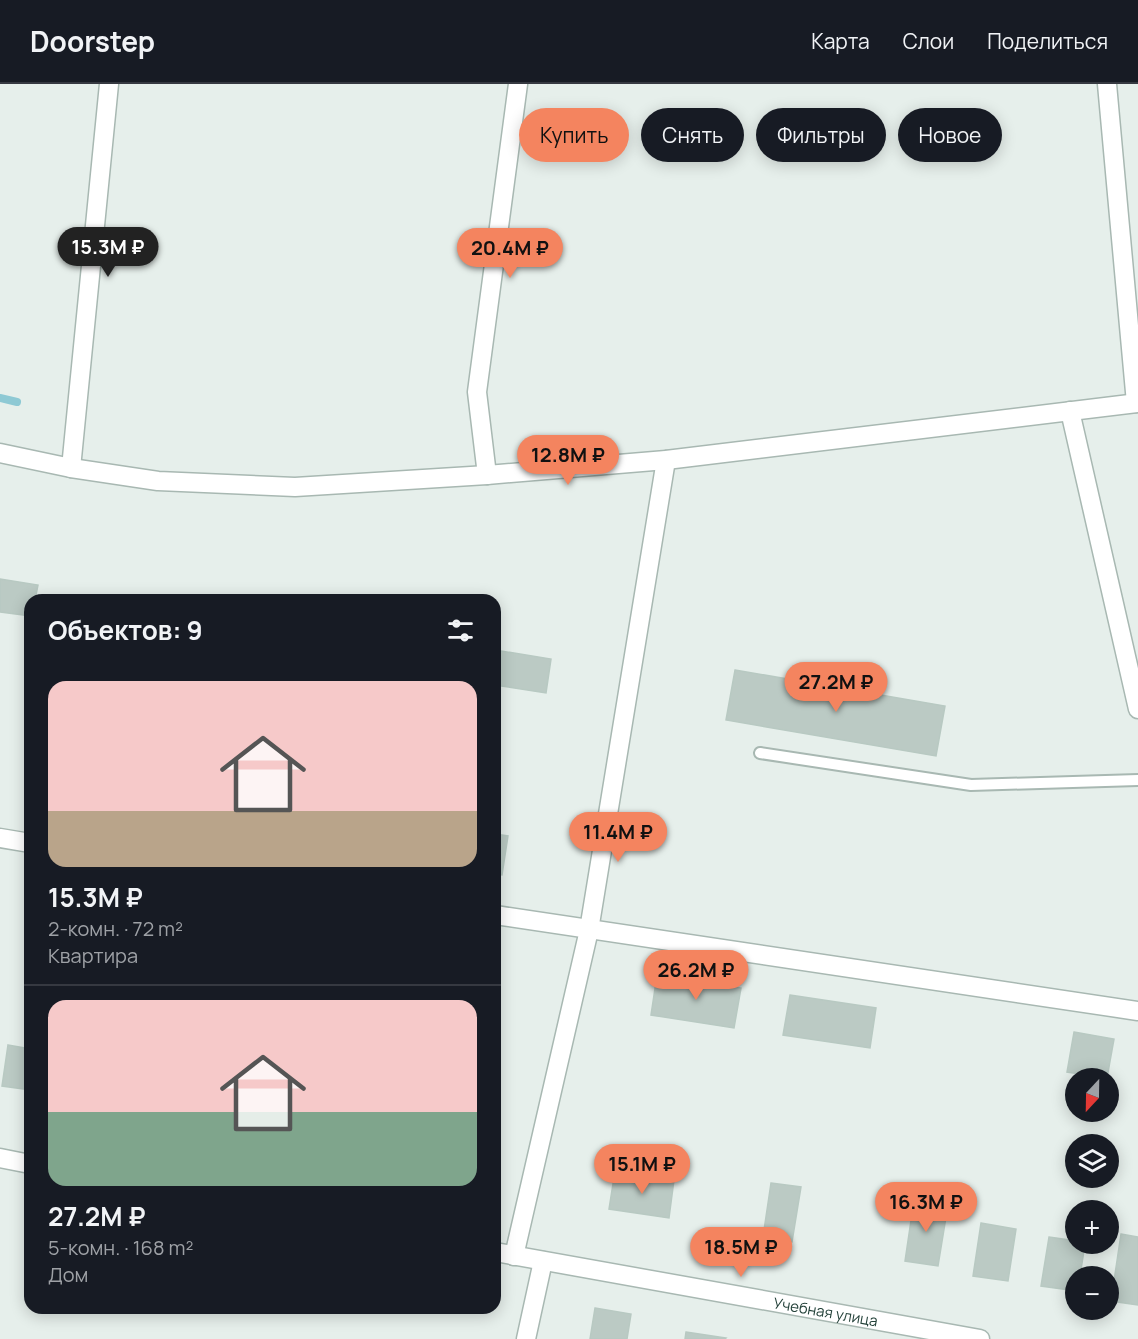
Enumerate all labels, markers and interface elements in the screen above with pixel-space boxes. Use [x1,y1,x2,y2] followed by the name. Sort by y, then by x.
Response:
[30,22,155,60] text: Doorstep
[811,27,870,55] text: Карта
[903,27,954,55] text: Слои
[987,27,1108,55] text: Поделиться
[519,108,629,162] chip: Купить
[641,108,744,162] chip: Снять
[756,108,886,162] chip: Фильтры
[898,108,1002,162] chip: Новое
[53,227,163,278] pin: 15.3M ₽
[455,228,565,279] pin: 20.4M ₽
[72,233,144,260] text: 15.3M ₽
[471,234,549,261] text: 20.4M ₽
[513,435,623,486] pin: 12.8M ₽
[531,441,605,468] text: 12.8M ₽
[48,612,203,648] text: Объектов: 9
[444,614,477,647] icon: filters
[781,662,891,713] pin: 27.2M ₽
[798,668,874,695] text: 27.2M ₽
[209,720,317,828] icon: home
[563,812,673,863] pin: 11.4M ₽
[583,818,653,845] text: 11.4M ₽
[48,879,143,915] text: 15.3M ₽
[48,915,183,942] text: 2-комн. · 72 m²
[48,942,138,969] text: Квартира
[641,950,751,1001] pin: 26.2M ₽
[657,956,735,983] text: 26.2M ₽
[209,1039,317,1147] icon: home
[1065,1068,1119,1122] north arrow
[1065,1068,1119,1320] map controls
[1065,1134,1119,1188] button: layers
[587,1144,697,1195] pin: 15.1M ₽
[608,1150,676,1177] text: 15.1M ₽
[871,1182,981,1233] pin: 16.3M ₽
[889,1188,963,1215] text: 16.3M ₽
[48,1198,146,1234] text: 27.2M ₽
[1065,1200,1119,1254] button: +
[686,1227,796,1278] pin: 18.5M ₽
[704,1233,778,1260] text: 18.5M ₽
[48,1234,194,1261] text: 5-комн. · 168 m²
[48,1261,88,1288] text: Дом
[1065,1266,1119,1320] button: −
[772,1292,880,1331] street label: Учебная улица

